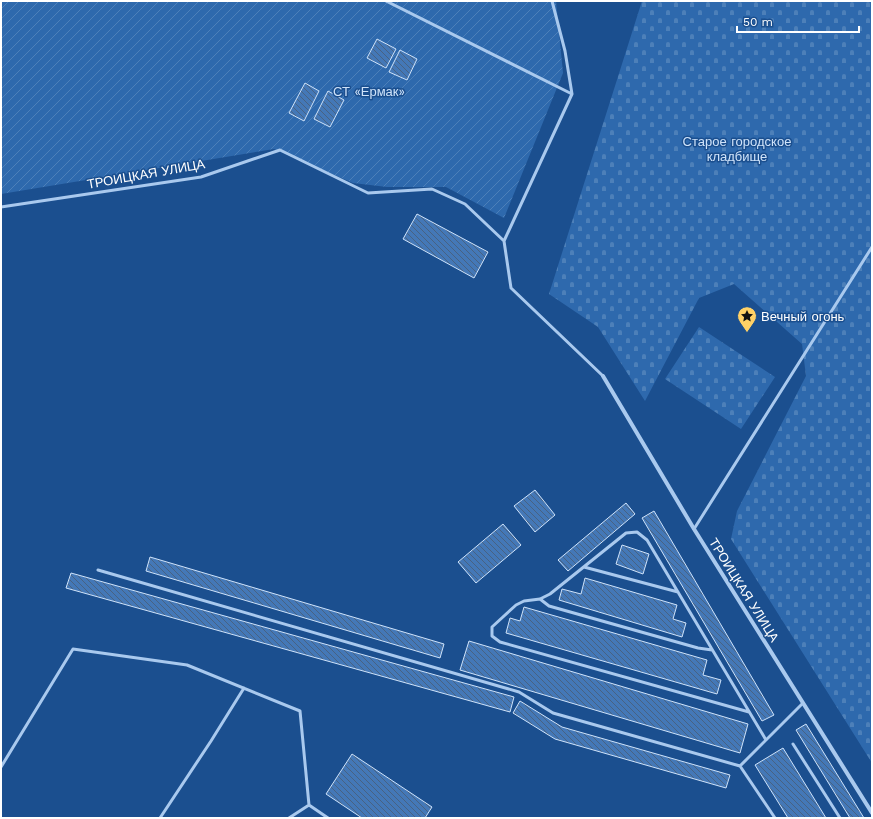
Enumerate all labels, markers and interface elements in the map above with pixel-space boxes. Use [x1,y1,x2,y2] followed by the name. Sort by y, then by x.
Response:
[737,8,859,34] scale bar
[743,15,773,29] text: 50 m
[333,84,405,99] park label: СТ «Ермак»
[683,134,791,164] park label: Старое городское кладбище
[86,156,206,192] street label: ТРОИЦКАЯ УЛИЦА
[736,305,758,333] place icon: Вечный огонь
[761,309,845,324] place label: Вечный огонь
[706,535,782,645] street label: ТРОИЦКАЯ УЛИЦА

